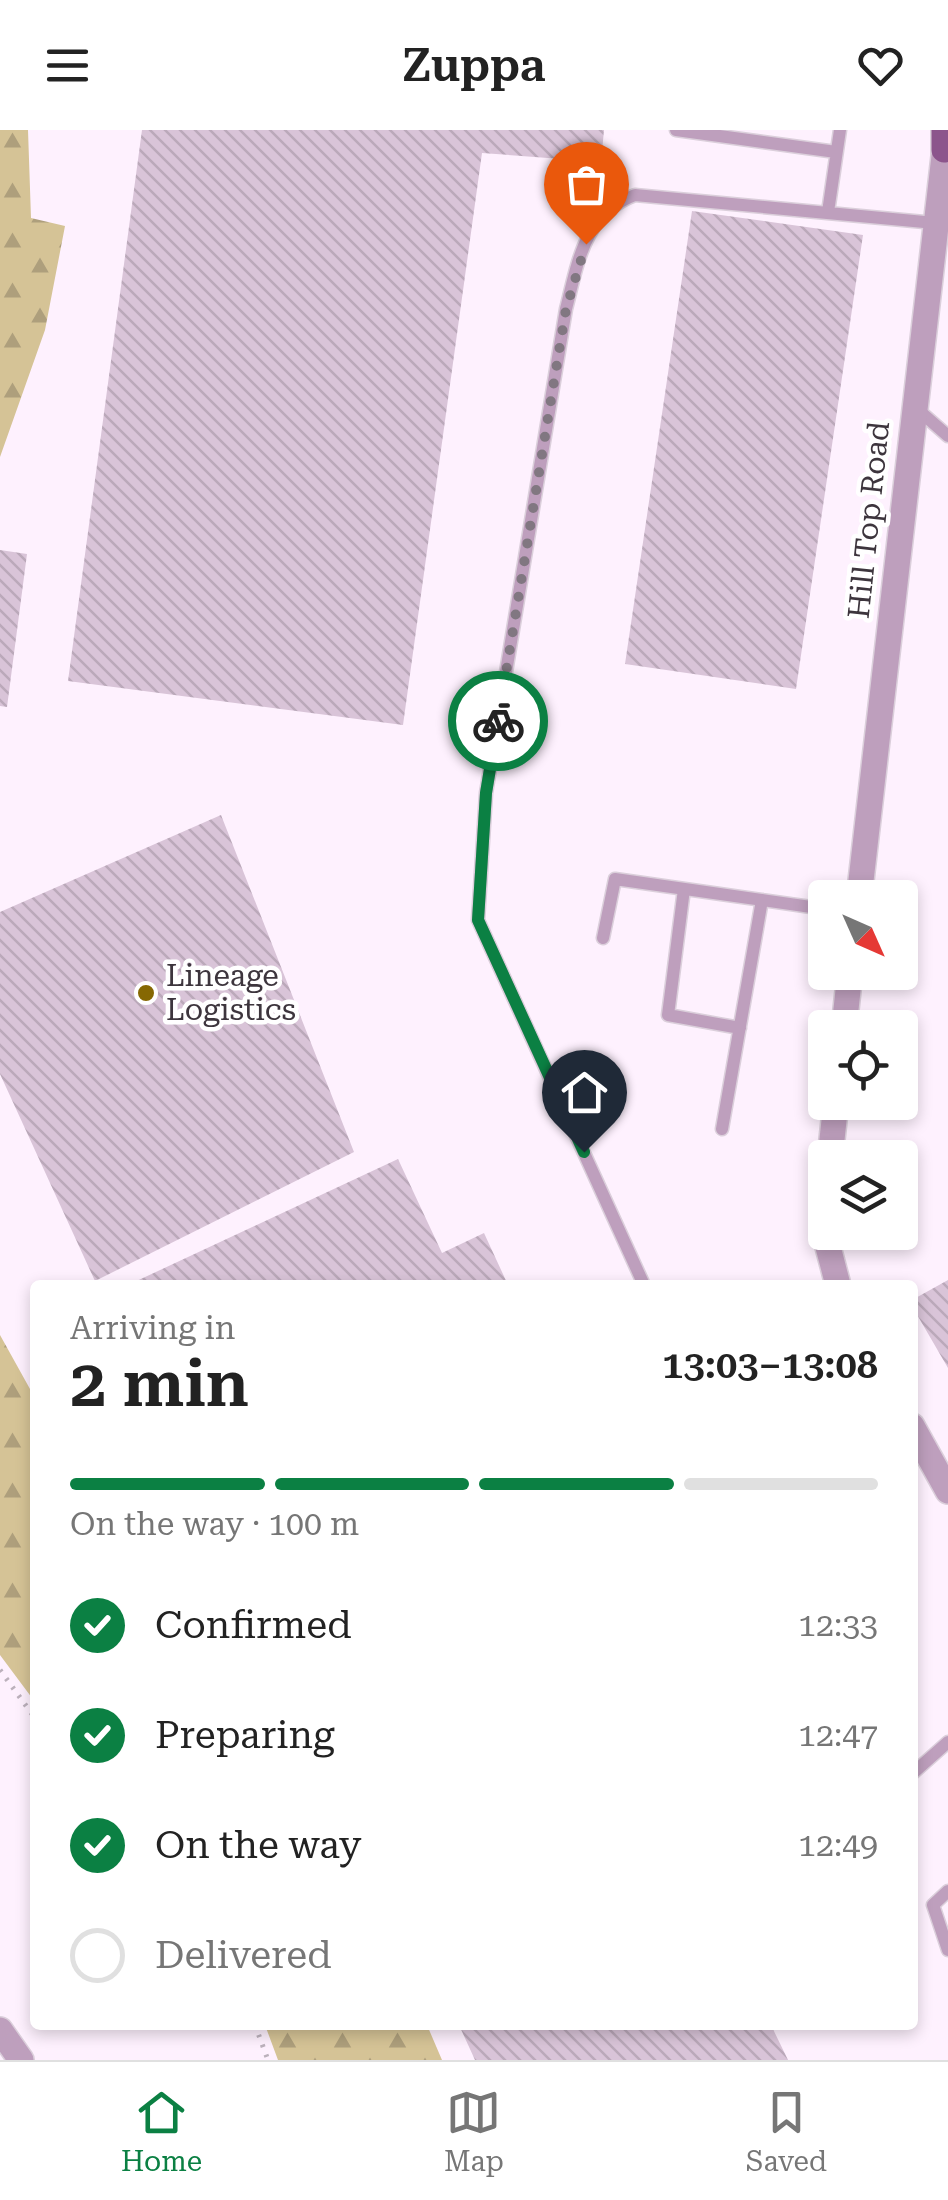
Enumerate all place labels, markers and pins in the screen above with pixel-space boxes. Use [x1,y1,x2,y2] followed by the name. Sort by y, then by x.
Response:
[544,142,629,245] pin
[166,958,296,1027] place label: Lineage Logistics
[135,982,157,1004] marker: Lineage Logistics
[542,1050,627,1153] pin

